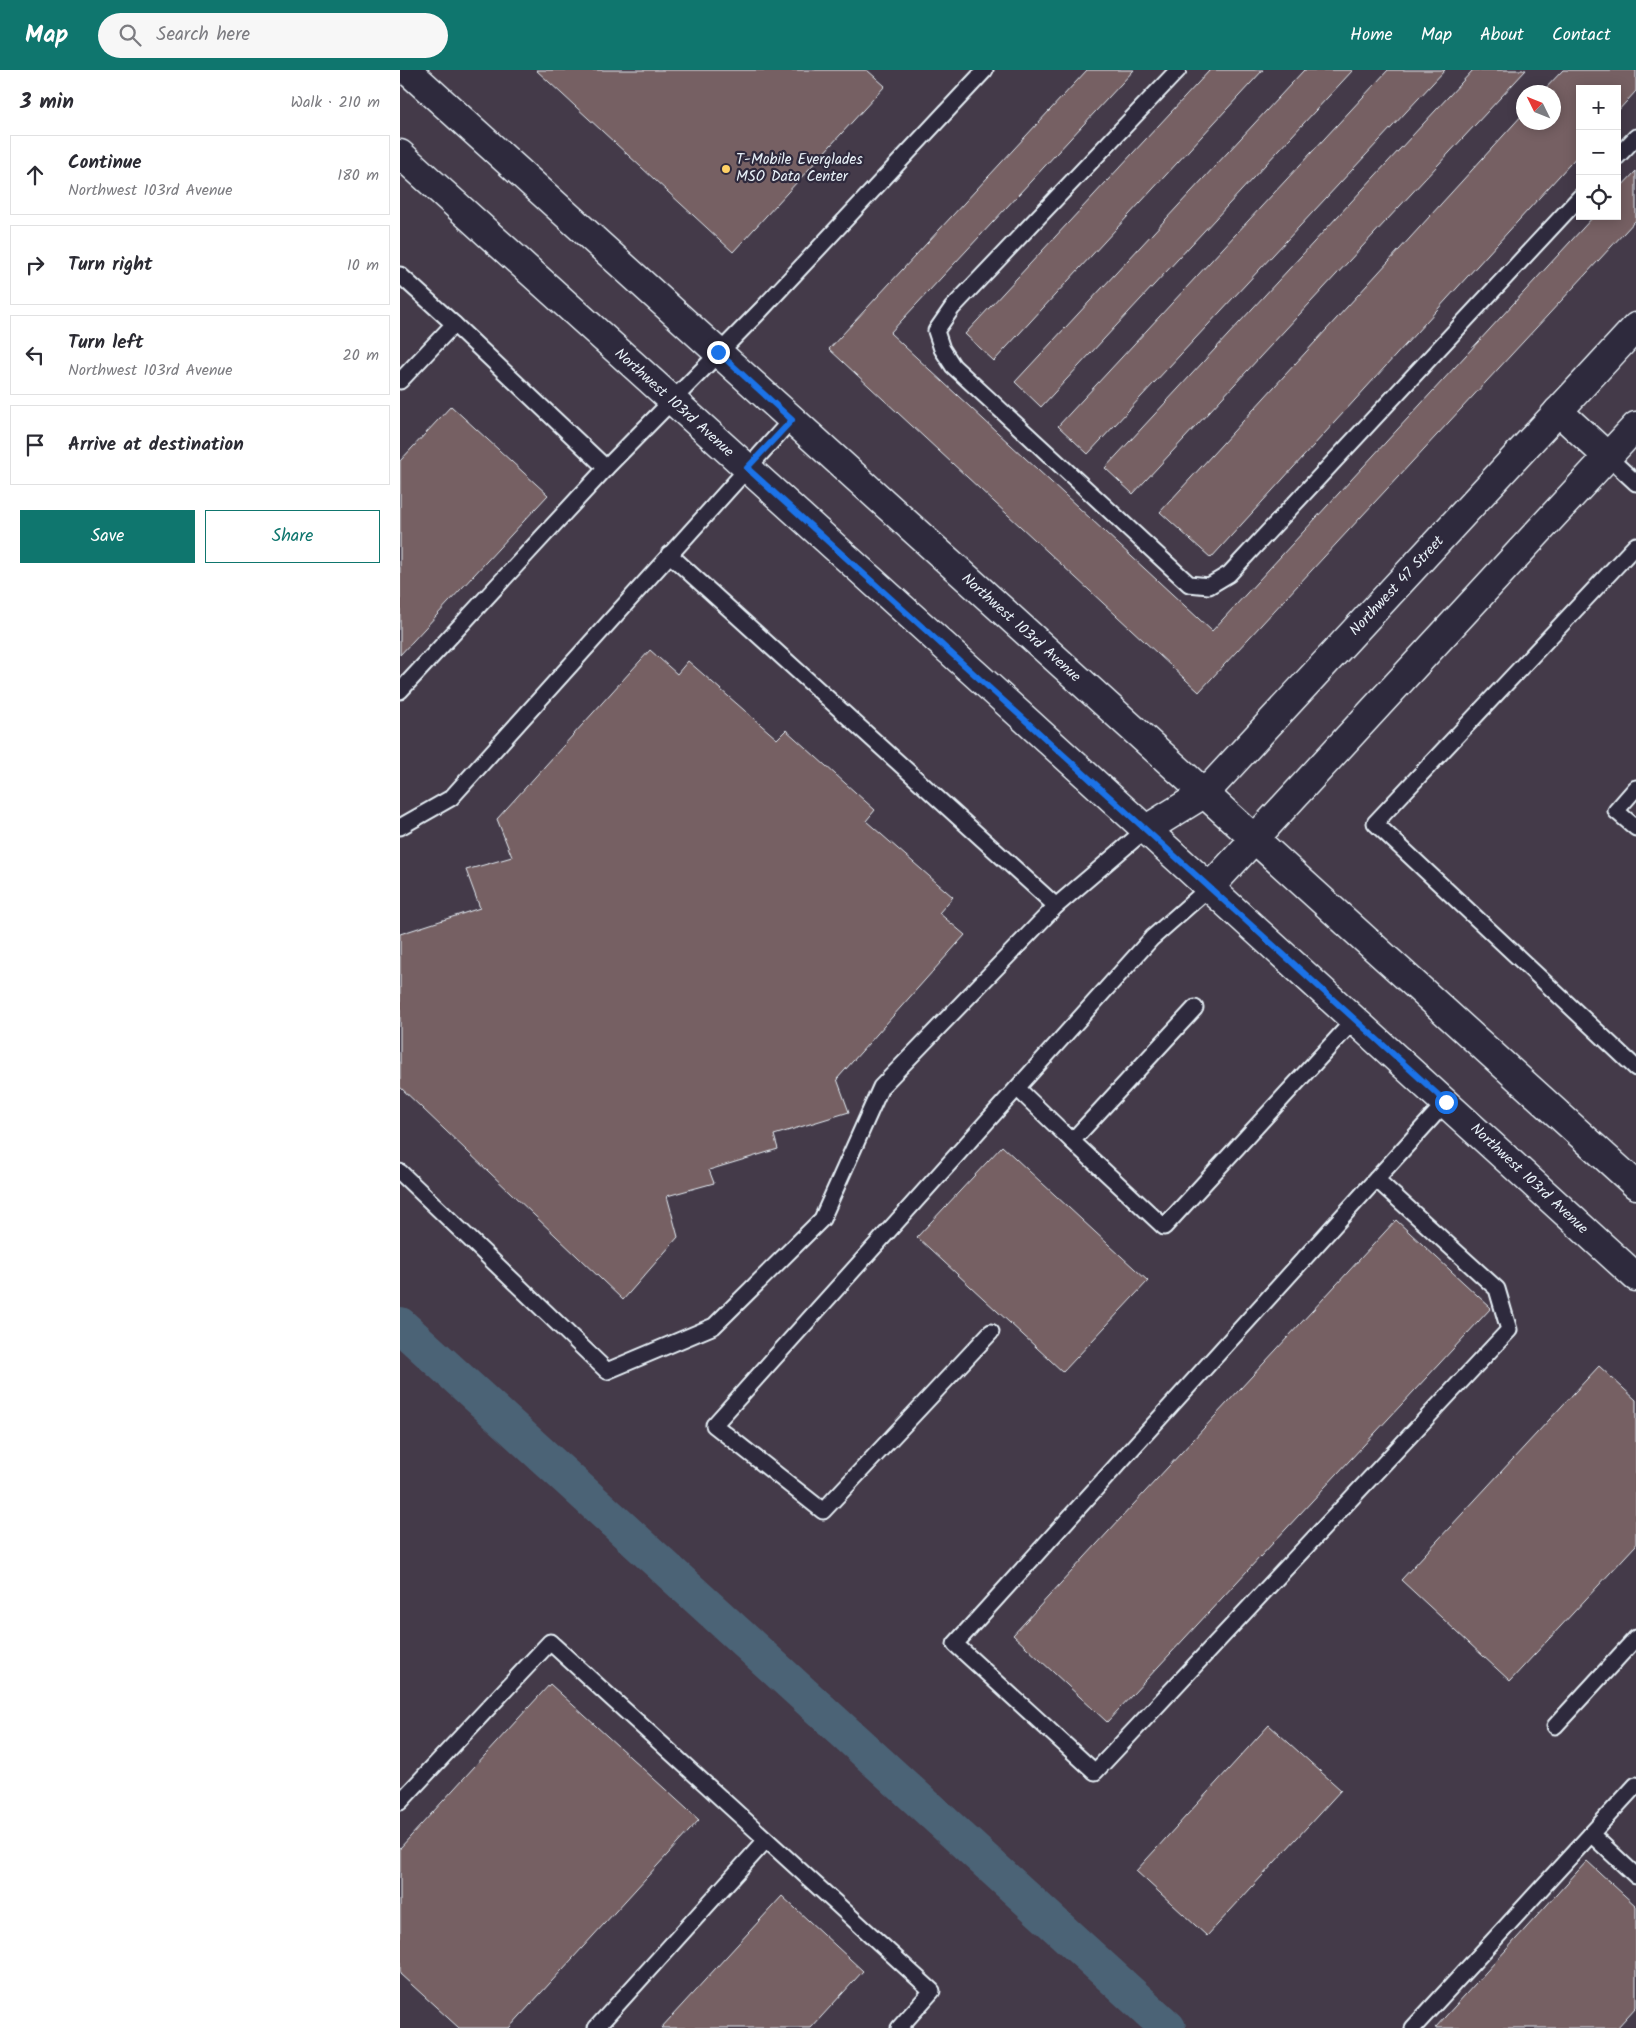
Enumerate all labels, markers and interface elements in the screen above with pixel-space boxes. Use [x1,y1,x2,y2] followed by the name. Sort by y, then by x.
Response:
[98,13,448,58] search box
[25,16,68,55] text: Map
[156,20,250,50] text: Search here
[116,21,144,49] icon: search
[1350,21,1393,50] text: Home
[1421,21,1452,50] text: Map
[1480,21,1524,50] text: About
[1552,21,1611,50] text: Contact
[1516,85,1561,130] north arrow
[1576,85,1621,220] map controls
[1576,85,1621,130] button: +
[20,86,74,119] text: 3 min
[290,90,380,115] text: Walk · 210 m
[1576,130,1621,175] button: −
[68,148,141,178] text: Continue
[736,148,863,189] place label: T-Mobile Everglades MSO Data Center
[21,161,49,189] icon: ahead
[337,163,379,188] text: 180 m
[720,163,732,175] marker: T-Mobile Everglades MSO Data Center
[1576,175,1621,220] button: locate
[68,178,233,203] text: Northwest 103rd Avenue
[68,250,153,280] text: Turn right
[21,251,49,279] icon: right
[347,253,379,278] text: 10 m
[68,328,143,358] text: Turn left
[21,341,49,369] icon: left
[707,341,730,364] route end
[609,342,740,464] street label: Northwest 103rd Avenue
[343,343,379,368] text: 20 m
[68,358,233,383] text: Northwest 103rd Avenue
[68,430,244,460] text: Arrive at destination
[21,431,49,459] icon: arrive
[20,510,195,563] button: Save
[205,510,380,563] button: Share
[1344,530,1450,642] street label: Northwest 47 Street
[956,567,1087,689] street label: Northwest 103rd Avenue
[1435,1091,1458,1114] route start
[1464,1118,1594,1241] street label: Northwest 103rd Avenue

